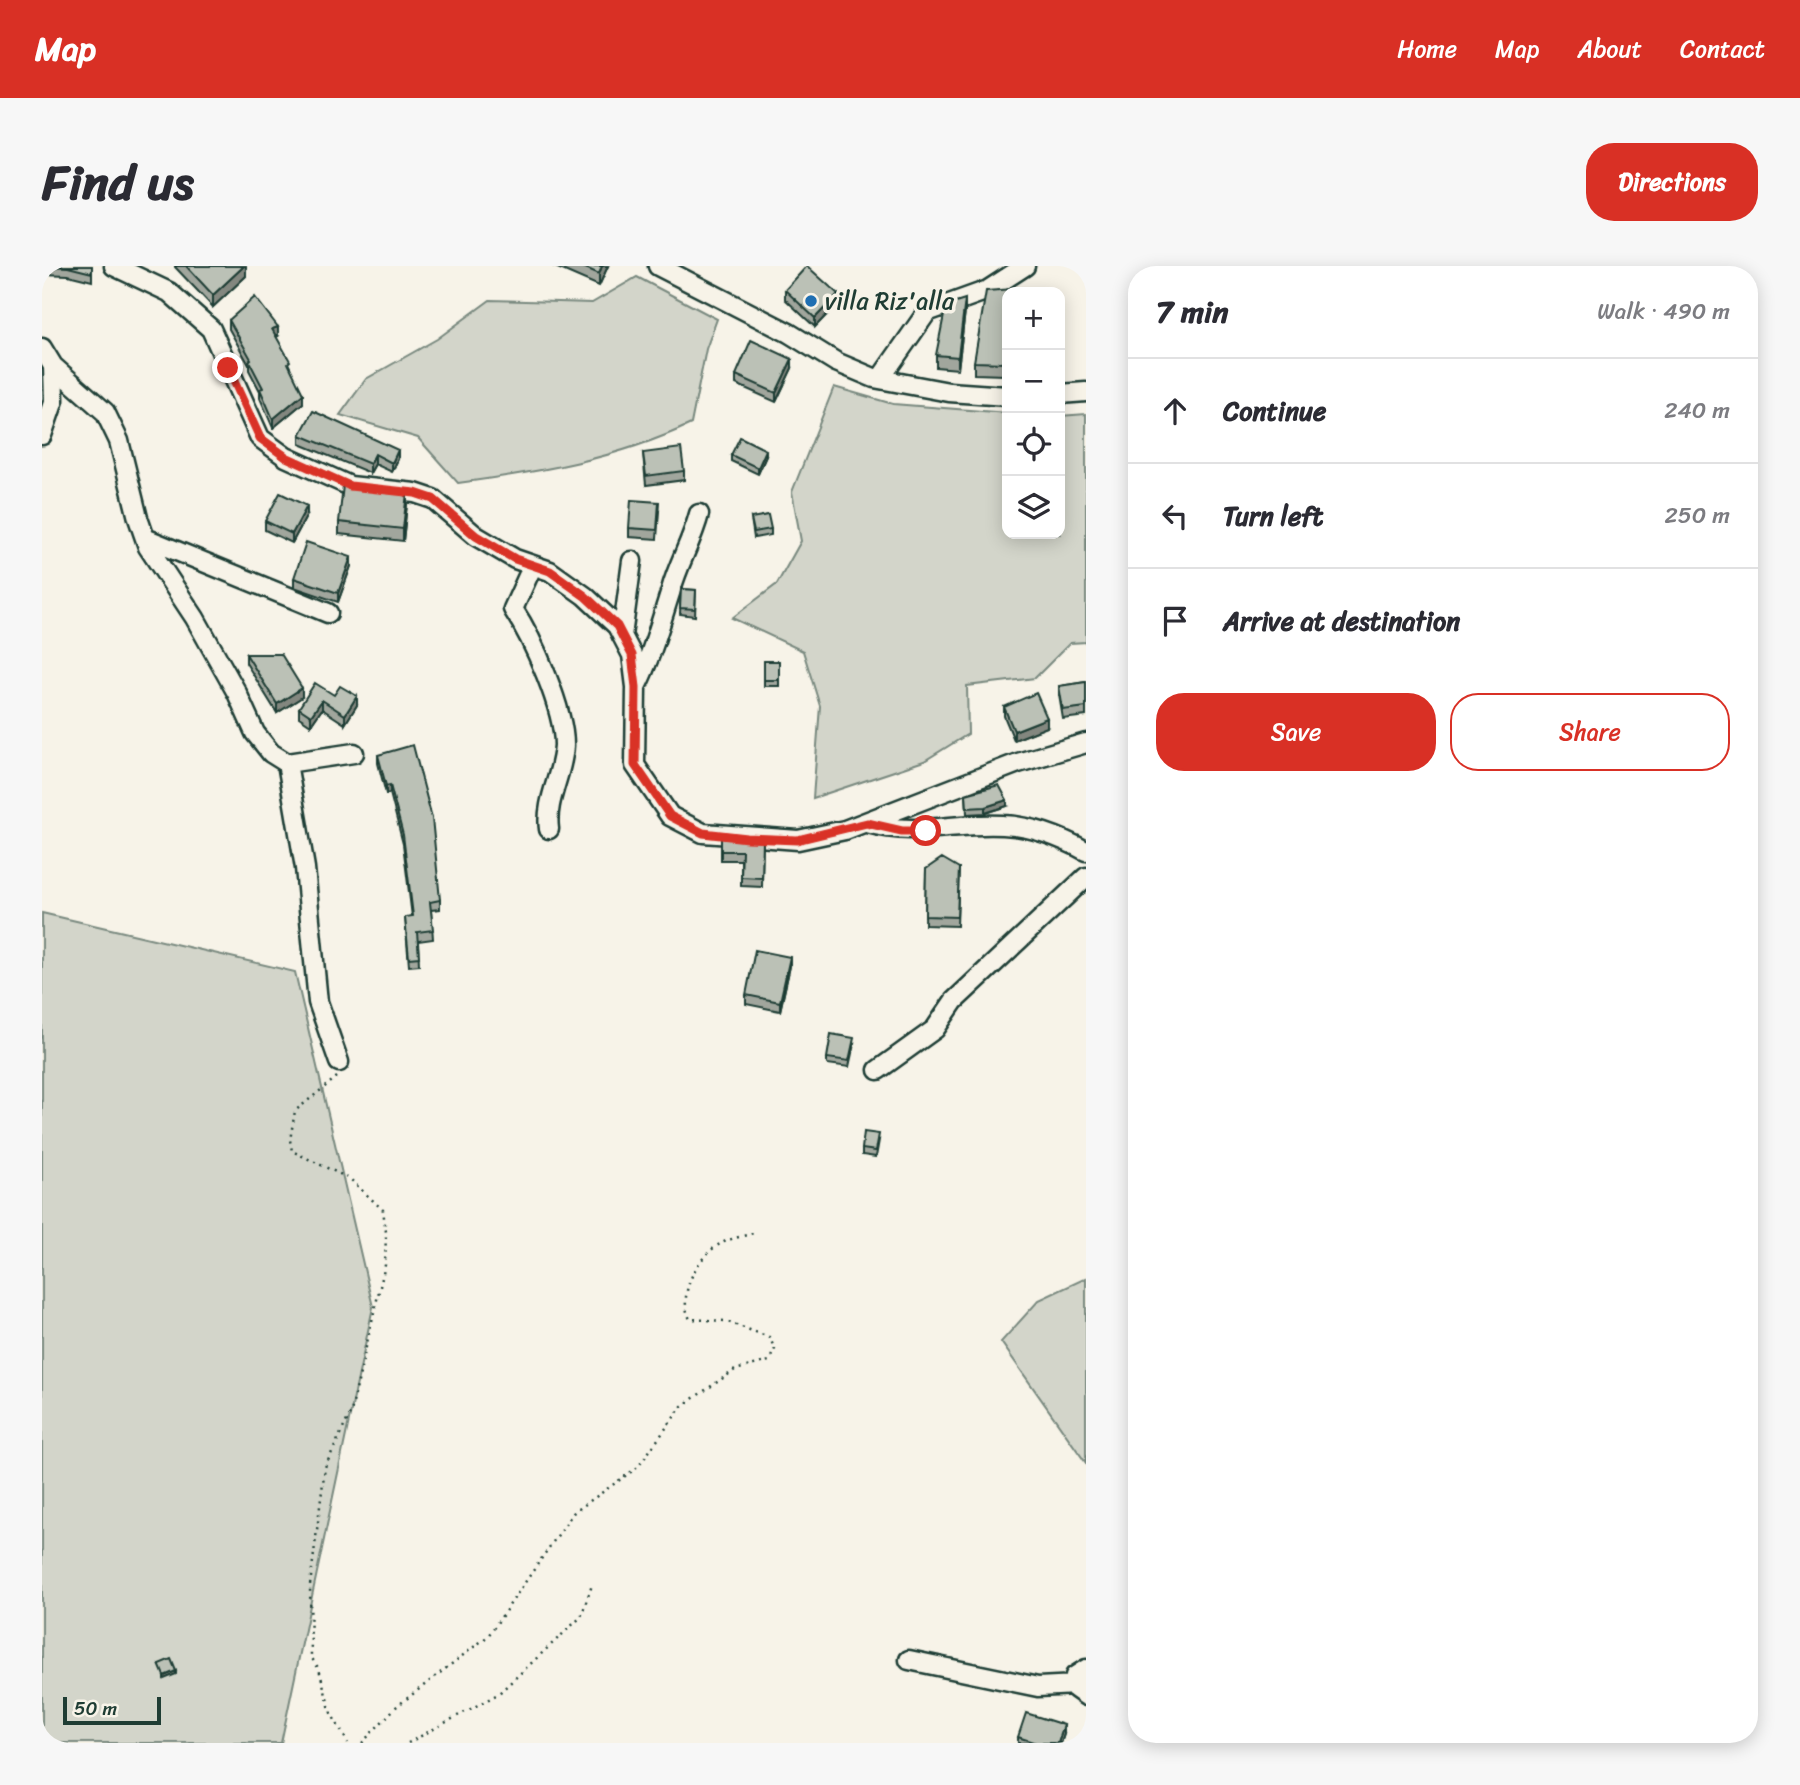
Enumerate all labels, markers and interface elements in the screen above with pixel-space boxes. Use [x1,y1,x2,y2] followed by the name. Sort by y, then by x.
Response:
[35,20,96,78] text: Map
[1397,28,1457,70] text: Home
[1495,28,1539,70] text: Map
[1577,28,1642,70] text: About
[1680,28,1765,70] text: Contact
[42,139,194,226] text: Find us
[1586,143,1758,221] button: Directions
[825,280,955,322] place label: villa Riz'alla
[1156,285,1228,339] text: 7 min
[1002,287,1065,539] map controls
[1002,287,1065,350] button: +
[1597,291,1730,332] text: Walk · 490 m
[803,293,819,309] marker: villa Riz'alla
[1002,350,1065,413] button: −
[212,352,243,383] route end
[1223,388,1326,434] text: Continue
[1664,390,1730,431] text: 240 m
[1156,392,1194,430] icon: ahead
[1002,413,1065,476] button: locate
[1002,476,1065,539] button: layers
[1223,493,1323,539] text: Turn left
[1664,495,1730,536] text: 250 m
[1156,497,1194,535] icon: left
[1223,598,1460,644] text: Arrive at destination
[1156,602,1194,640] icon: arrive
[1156,693,1436,771] button: Save
[1450,693,1730,771] button: Share
[910,815,941,846] route start
[74,1692,117,1725] text: 50 m
[63,1694,161,1726] scale bar

